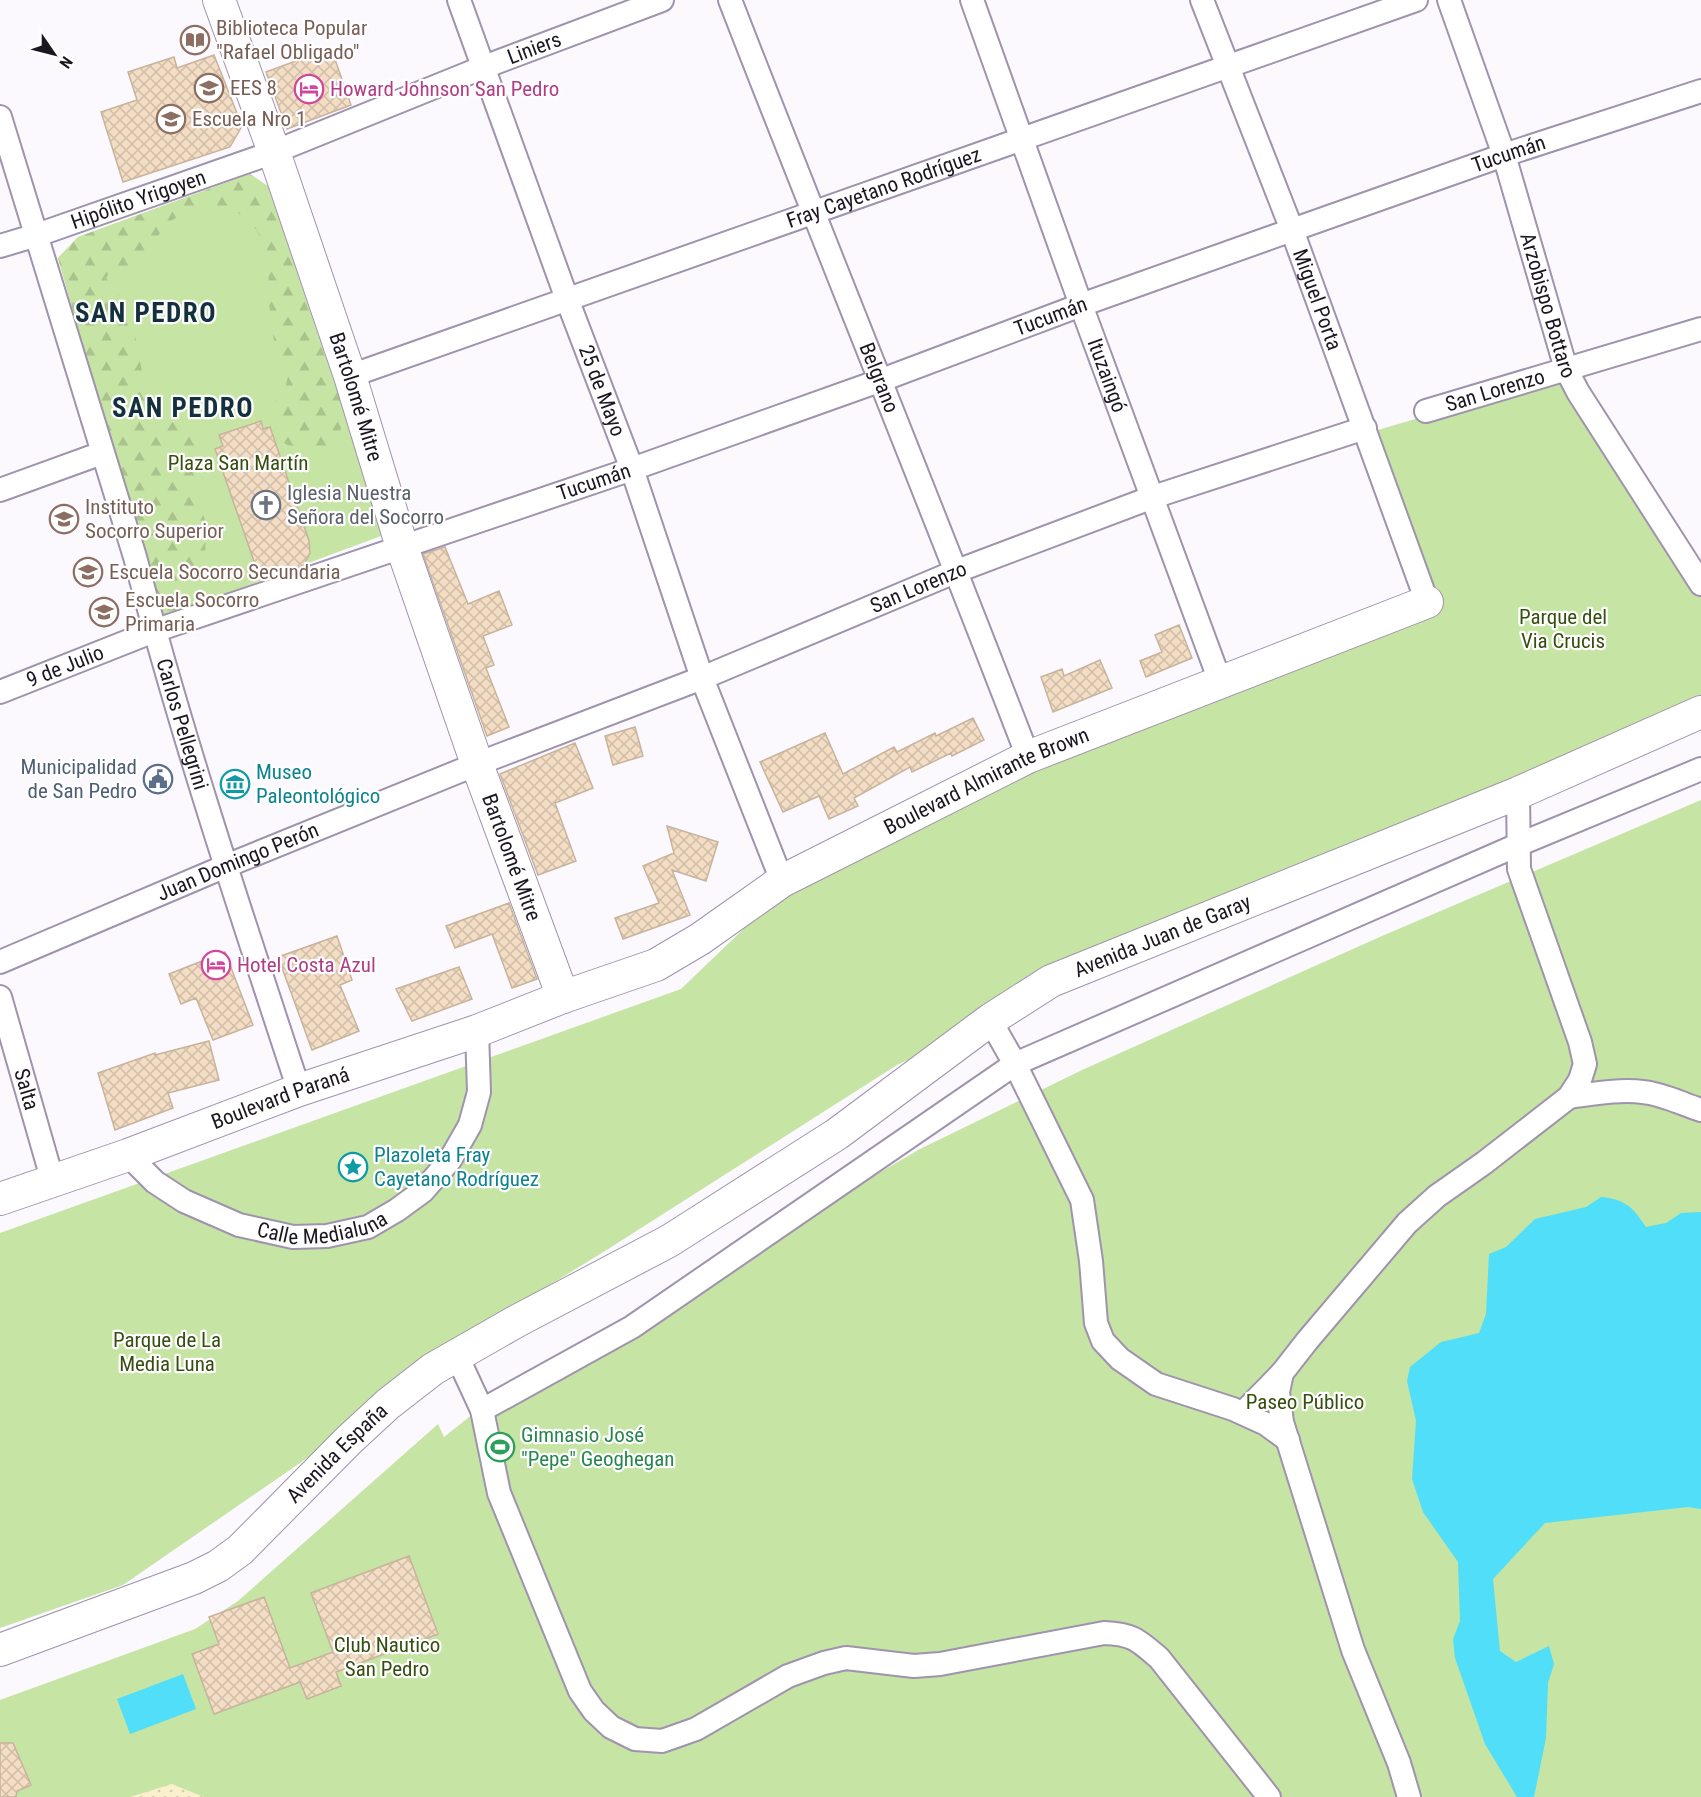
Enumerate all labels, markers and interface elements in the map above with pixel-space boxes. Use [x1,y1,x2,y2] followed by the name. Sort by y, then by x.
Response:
[216,16,367,64] place label: Biblioteca Popular "Rafael Obligado"
[24,24,84,84] north arrow
[179,24,211,56] library icon: Biblioteca Popular "Rafael Obligado"
[504,27,565,69] street label: Liniers
[55,53,76,72] text: N
[193,72,225,104] school or university icon: EES 8
[293,73,325,105] hotel icon: Howard Johnson San Pedro
[230,76,277,100] place label: EES 8
[330,77,559,101] place label: Howard Johnson San Pedro
[155,103,187,135] school or university icon: Escuela Nro 1
[192,107,306,131] place label: Escuela Nro 1
[1469,130,1548,177] street label: Tucumán
[783,142,984,233] street label: Fray Cayetano Rodríguez
[68,165,209,234] street label: Hipólito Yrigoyen
[1515,230,1581,382] street label: Arzobispo Bottaro
[1288,246,1347,353] street label: Miguel Porta
[1011,292,1090,341] street label: Tucumán
[75,297,217,329] district label: SAN PEDRO
[324,329,387,465] street label: Bartolomé Mitre
[1082,335,1132,416] street label: Ituzaingó
[854,339,904,416] street label: Belgrano
[574,342,630,440] street label: 25 de Mayo
[1443,364,1547,417] street label: San Lorenzo
[112,392,254,424] district label: SAN PEDRO
[168,451,308,475] park label: Plaza San Martín
[554,458,634,506] street label: Tucumán
[287,481,444,529] place label: Iglesia Nuestra Señora del Socorro
[250,489,282,521] church icon: Iglesia Nuestra Señora del Socorro
[85,495,224,543] place label: Instituto Socorro Superior
[48,503,80,535] school or university icon: Instituto Socorro Superior
[72,556,104,588] school or university icon: Escuela Socorro Secundaria
[867,556,970,618] street label: San Lorenzo
[109,560,341,584] place label: Escuela Socorro Secundaria
[125,588,259,636] place label: Escuela Socorro Primaria
[88,596,120,628] school or university icon: Escuela Socorro Primaria
[1519,605,1607,653] park label: Parque del Via Crucis
[23,640,107,692] street label: 9 de Julio
[151,656,213,793] street label: Carlos Pellegrini
[880,723,1092,840] street label: Boulevard Almirante Brown
[21,755,137,803] place label: Municipalidad de San Pedro
[256,760,380,808] place label: Museo Paleontológico
[142,763,174,795] public building icon: Municipalidad de San Pedro
[219,768,251,800] museum icon: Museo Paleontológico
[477,790,546,924] street label: Bartolomé Mitre
[153,818,322,906] street label: Juan Domingo Perón
[1071,890,1255,982] street label: Avenida Juan de Garay
[200,949,232,981] hotel icon: Hotel Costa Azul
[237,953,376,977] place label: Hotel Costa Azul
[208,1062,352,1134] street label: Boulevard Paraná
[9,1066,44,1113] street label: Salta
[374,1143,539,1191] place label: Plazoleta Fray Cayetano Rodríguez
[337,1151,369,1183] place icon: Plazoleta Fray Cayetano Rodríguez
[255,1206,391,1249] street label: Calle Medialuna
[113,1328,221,1376] park label: Parque de La Media Luna
[1246,1390,1364,1414] park label: Paseo Público
[282,1399,392,1508] street label: Avenida España
[521,1423,674,1471] place label: Gimnasio José "Pepe" Geoghegan
[484,1431,516,1463] sports icon: Gimnasio José "Pepe" Geoghegan
[334,1633,440,1681] park label: Club Nautico San Pedro

